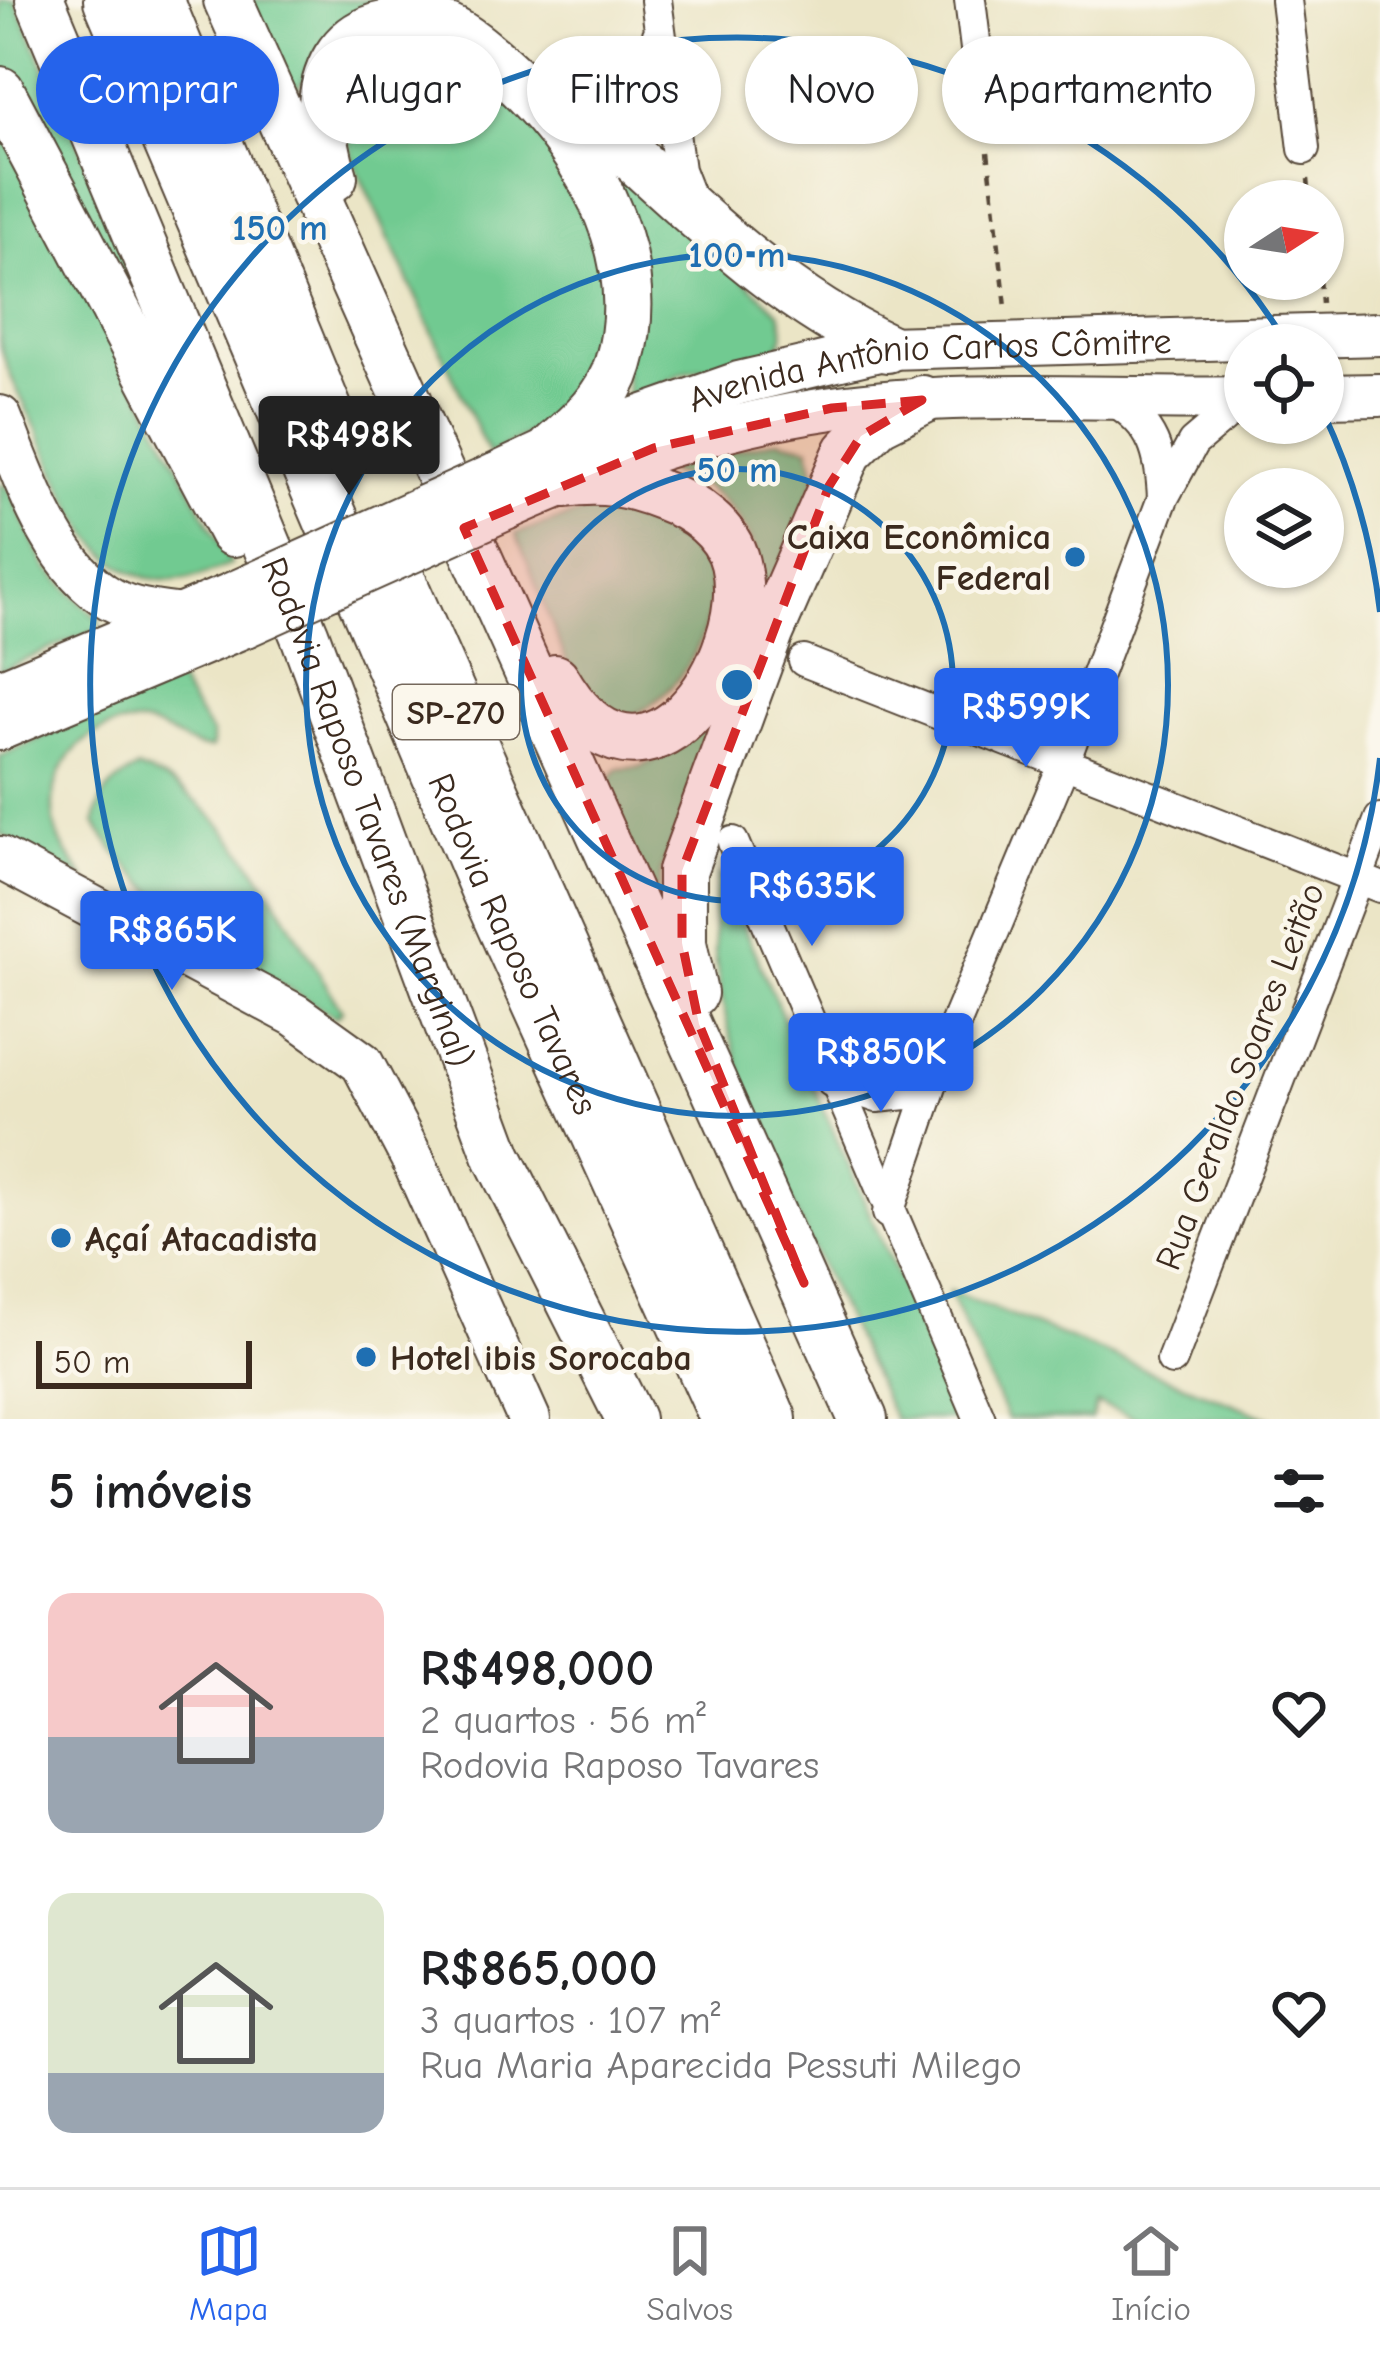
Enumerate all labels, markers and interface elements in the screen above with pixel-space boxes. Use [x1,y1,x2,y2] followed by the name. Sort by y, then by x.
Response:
[36,36,279,144] chip: Comprar
[303,36,503,144] chip: Alugar
[527,36,721,144] chip: Filtros
[745,36,918,144] chip: Novo
[942,36,1255,144] chip: Apartamento
[1224,180,1344,300] north arrow
[1224,180,1344,588] map controls
[232,208,328,249] text: 150 m
[689,235,785,276] text: 100 m
[683,321,1172,421] street label: Avenida Antônio Carlos Cômitre
[1224,324,1344,444] button: locate
[251,396,447,498] pin: R$498K
[286,412,412,457] text: R$498K
[696,450,778,491] text: 50 m
[1224,468,1344,588] button: layers
[787,517,1051,599] place label: Caixa Econômica Federal
[1062,544,1088,570] marker: Caixa Econômica Federal
[253,551,482,1073] street label: Rodovia Raposo Tavares (Marginal)
[716,664,758,706] centre of rings
[928,668,1124,770] pin: R$599K
[961,684,1091,729] text: R$599K
[393,685,519,739] road number: SP-270
[419,768,606,1121] street label: Rodovia Raposo Tavares
[714,847,910,949] pin: R$635K
[748,863,876,908] text: R$635K
[1148,877,1333,1276] street label: Rua Geraldo Soares Leitão
[74,891,270,993] pin: R$865K
[107,907,237,952] text: R$865K
[783,1013,979,1115] pin: R$850K
[815,1029,947,1074] text: R$850K
[85,1219,318,1260] place label: Açaí Atacadista
[48,1225,74,1251] marker: Açaí Atacadista
[36,1335,252,1388] scale bar
[390,1338,692,1379] place label: Hotel ibis Sorocaba
[54,1343,130,1381] text: 50 m
[353,1344,379,1370] marker: Hotel ibis Sorocaba
[1266,1458,1332,1524] icon: filters
[48,1462,252,1521] text: 5 imóveis
[420,1639,654,1698] text: R$498,000
[144,1641,288,1785] icon: home
[1266,1680,1332,1746] icon: heart
[420,1698,706,1743] text: 2 quartos · 56 m²
[420,1743,819,1788] text: Rodovia Raposo Tavares
[420,1939,658,1998] text: R$865,000
[144,1941,288,2085] icon: home
[1266,1980,1332,2046] icon: heart
[420,1998,721,2043] text: 3 quartos · 107 m²
[420,2043,1022,2088] text: Rua Maria Aparecida Pessuti Milego
[189,2218,268,2328] tab: Mapa
[647,2218,733,2328] tab: Salvos
[1111,2218,1191,2328] tab: Início

